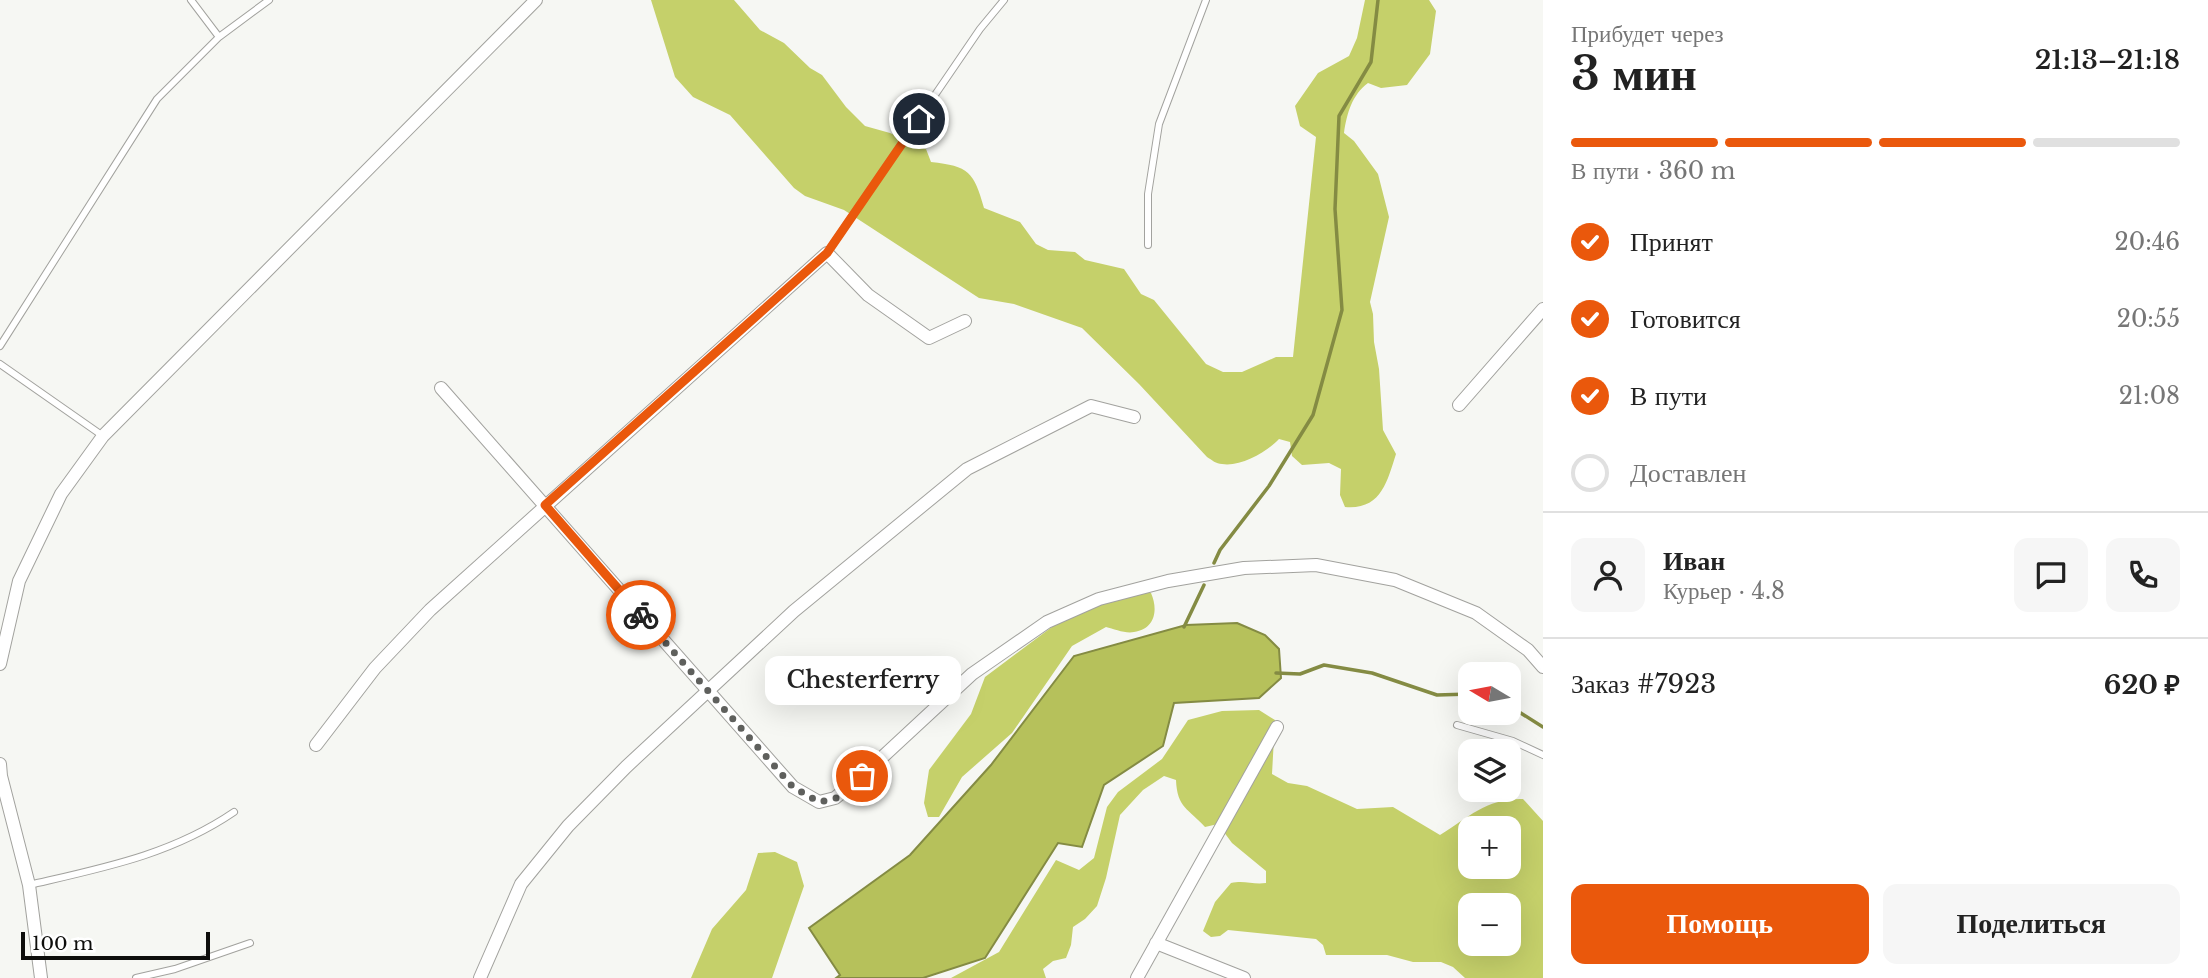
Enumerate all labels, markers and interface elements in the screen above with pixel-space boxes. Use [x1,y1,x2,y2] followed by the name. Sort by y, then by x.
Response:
[1571,20,1724,48] text: Прибудет через
[2035,44,2180,76] text: 21:13–21:18
[1571,45,1697,102] text: 3 мин
[889,89,949,149] pin
[900,100,938,138] icon: home
[1571,157,1736,185] text: В пути · 360 m
[1571,223,1609,261] icon: check
[1630,226,1713,258] text: Принят
[2115,228,2180,256] text: 20:46
[1571,300,1609,338] icon: check
[1630,303,1741,335] text: Готовится
[2117,305,2180,333] text: 20:55
[1571,377,1609,415] icon: check
[1630,380,1707,412] text: В пути
[2119,382,2180,410] text: 21:08
[1630,457,1747,489] text: Доставлен
[1571,538,1645,612] button: person
[2014,538,2088,612] button: chat
[2106,538,2180,612] button: phone
[1663,545,1725,577] text: Иван
[1663,577,1785,605] text: Курьер · 4.8
[606,580,676,650] courier
[622,596,660,634] icon: bike
[764,657,960,706] callout: Chesterferry
[1458,662,1521,724] north arrow
[1458,662,1521,956] map controls
[787,666,939,694] text: Chesterferry
[1571,668,1716,700] text: Заказ #7923
[2104,669,2180,701] text: 620 ₽
[1458,739,1521,802] button: layers
[832,746,892,806] pin
[843,757,881,795] icon: bag
[1458,816,1521,879] button: +
[1571,884,1869,964] button: Помощь
[1883,884,2180,964] button: Поделиться
[1458,893,1521,956] button: −
[21,929,210,961] scale bar
[32,932,93,955] text: 100 m

